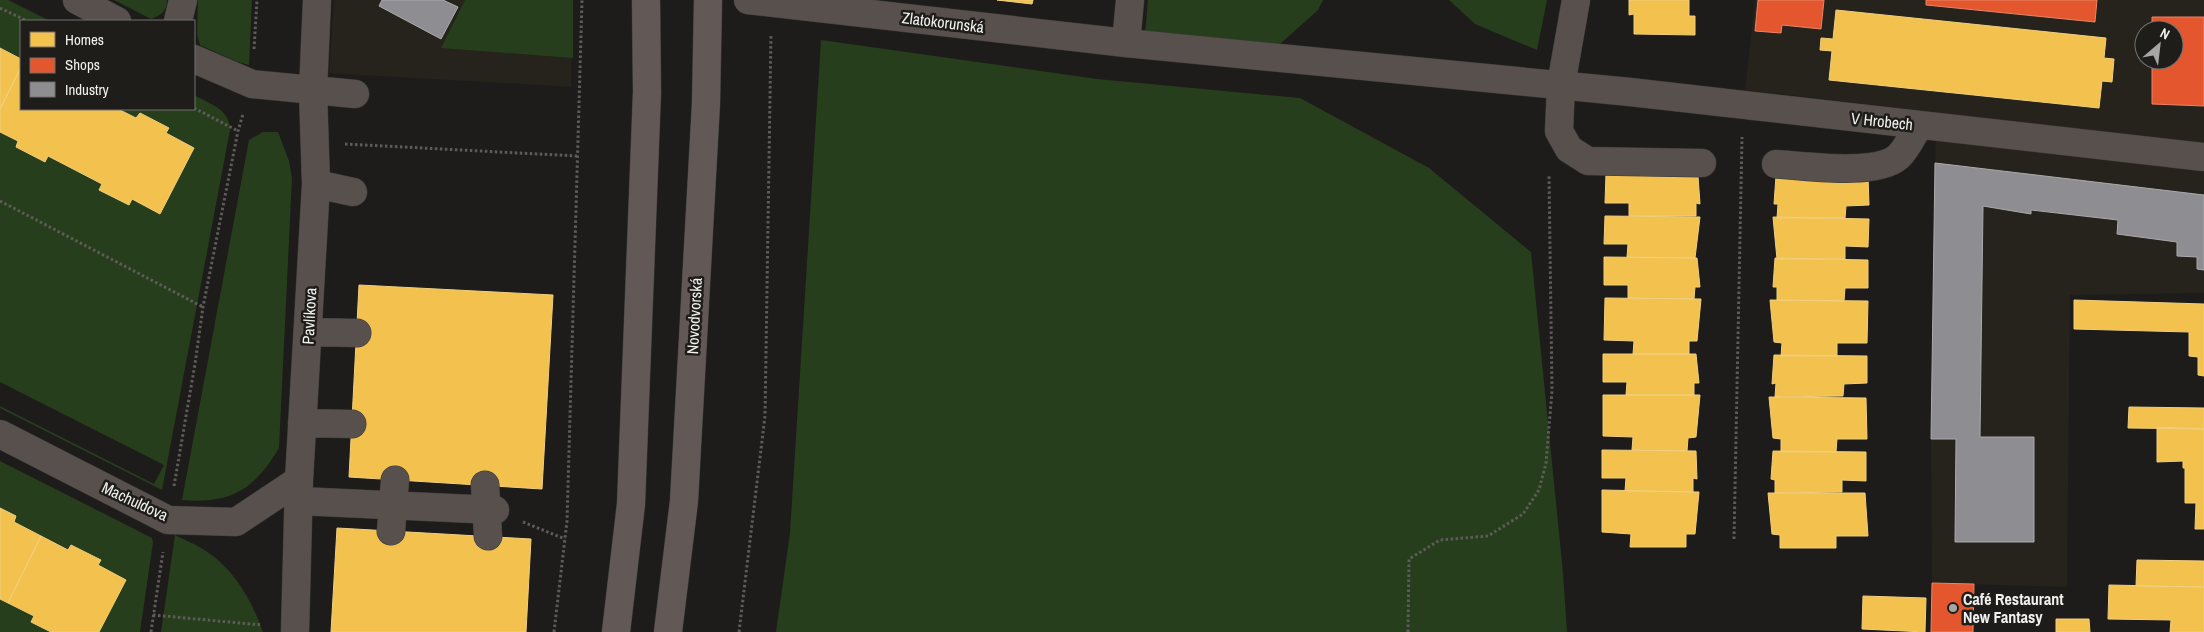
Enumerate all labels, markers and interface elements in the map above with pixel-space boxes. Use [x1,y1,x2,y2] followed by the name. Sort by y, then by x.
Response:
[901,6,986,38] street label: Zlatokorunská
[20,20,195,110] legend
[2134,20,2184,70] north arrow
[2157,24,2173,43] text: N
[65,29,104,50] text: Homes
[65,54,100,75] text: Shops
[65,79,110,100] text: Industry
[1850,107,1914,135] street label: V Hrobech
[681,276,707,355] street label: Novodvorská
[297,286,322,345] street label: Pavlíkova
[98,476,172,526] street label: Machuldova
[1963,588,2064,628] place label: Café Restaurant New Fantasy
[1947,602,1959,614] marker: Café Restaurant New Fantasy

